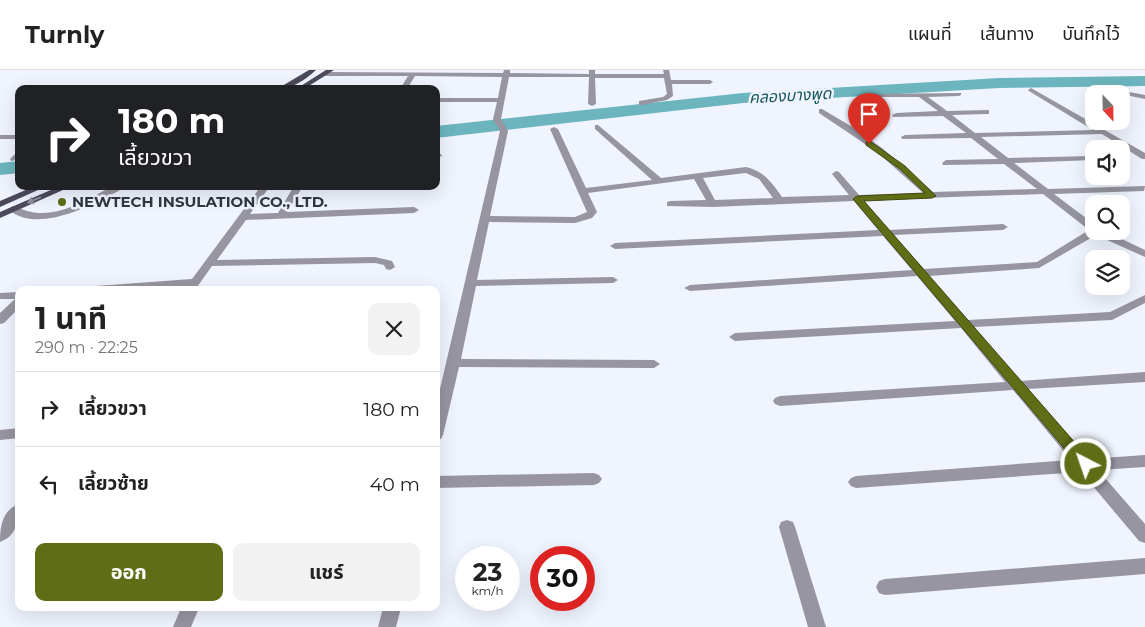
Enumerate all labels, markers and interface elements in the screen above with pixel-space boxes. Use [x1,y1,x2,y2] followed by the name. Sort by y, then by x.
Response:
[25,20,104,49] text: Turnly
[908,23,952,45] text: แผนที่
[980,23,1034,45] text: เส้นทาง
[1062,23,1120,45] text: บันทึกไว้
[748,84,833,108] water label: คลองบางพูด
[1085,85,1130,130] north arrow
[1085,85,1130,295] map controls
[848,93,890,144] pin
[118,99,225,142] text: 180 m
[855,100,883,128] icon: arrive
[35,105,100,170] icon: right
[1085,140,1130,185] button: sound
[118,144,193,171] text: เลี้ยวขวา
[72,192,328,211] place label: NEWTECH INSULATION CO., LTD.
[1085,195,1130,240] button: search
[56,196,68,208] marker: NEWTECH INSULATION CO., LTD.
[27,197,41,205] one-way arrow
[1085,250,1130,295] button: layers
[35,300,107,337] text: 1 นาที
[368,303,420,355] button: close
[35,338,138,357] text: 290 m · 22:25
[35,395,63,423] icon: right
[78,397,147,420] text: เลี้ยวขวา
[363,398,420,421] text: 180 m
[1059,437,1111,489] position arrow
[35,470,63,498] icon: left
[78,472,149,495] text: เลี้ยวซ้าย
[370,473,420,496] text: 40 m
[35,543,223,601] button: ออก
[233,543,420,601] button: แชร์
[530,546,595,611] speed limit sign: 30
[473,557,502,587] text: 23
[471,583,504,598] text: km/h

